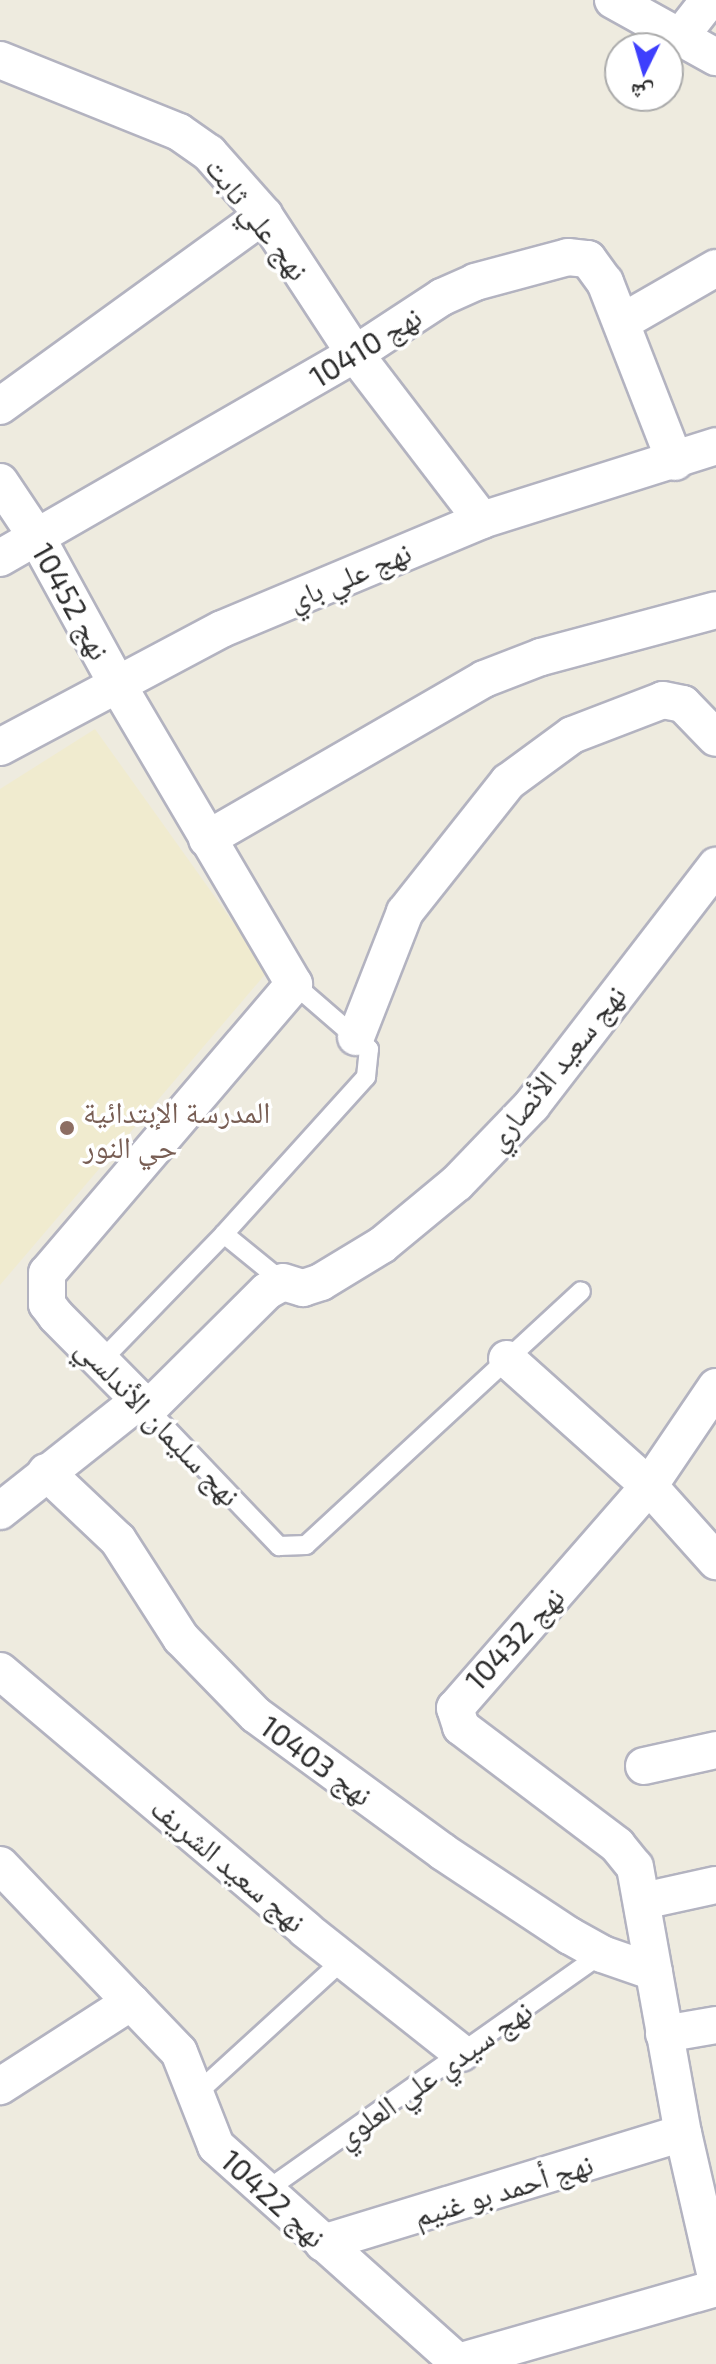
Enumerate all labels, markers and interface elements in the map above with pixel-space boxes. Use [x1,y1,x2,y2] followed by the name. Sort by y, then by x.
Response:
[604,32,684,112] north arrow
[629,80,655,108] text: ش
[199,149,317,287] street label: نهج علي ثابت
[303,298,427,394] street label: نهج 10410
[282,533,416,617] street label: نهج علي باي
[25,536,119,666] street label: نهج 10452
[477,977,633,1157] street label: نهج سعيد الأنصاري
[83,1093,270,1164] place label: المدرسة الإبتدائية حي النور
[58,1119,76,1137] marker: المدرسة الإبتدائية حي النور
[69,1329,249,1513] street label: نهج سليمان الأندلسي
[457,1579,571,1697] street label: نهج 10432
[254,1707,380,1813] street label: نهج 10403
[144,1789,314,1939] street label: نهج سعيد الشريف
[328,1992,538,2154] street label: نهج سيدي علي العلوي
[214,2142,334,2254] street label: نهج 10422
[409,2145,597,2233] street label: نهج أحمد بو غنيم

